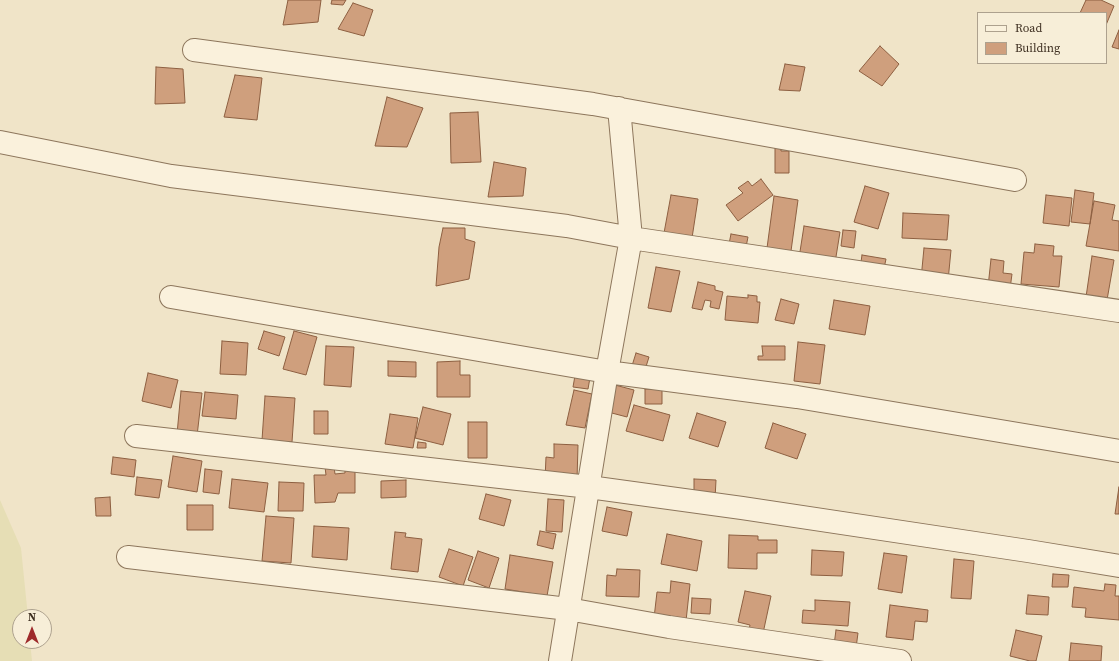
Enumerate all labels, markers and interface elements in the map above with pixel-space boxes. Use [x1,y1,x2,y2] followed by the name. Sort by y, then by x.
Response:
[977,12,1107,64] legend
[1015,20,1042,36] text: Road
[1015,40,1060,56] text: Building
[12,609,52,649] north arrow
[28,610,36,625] text: N

